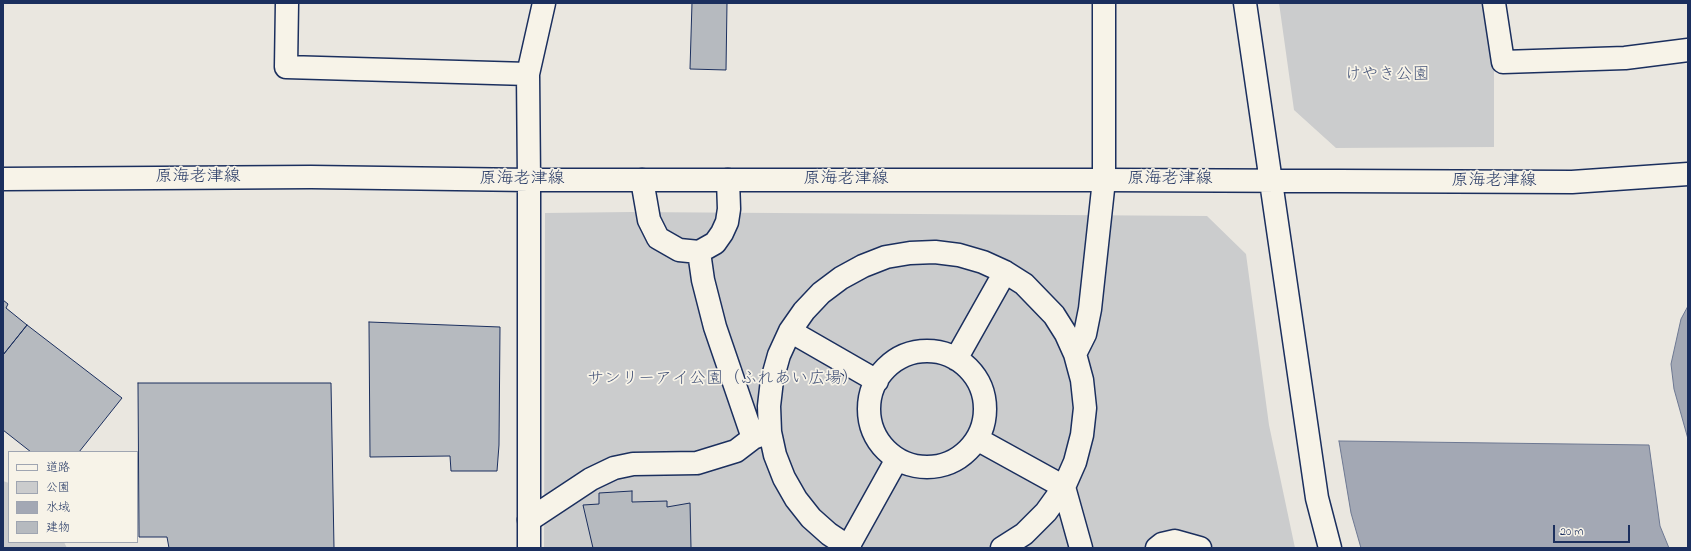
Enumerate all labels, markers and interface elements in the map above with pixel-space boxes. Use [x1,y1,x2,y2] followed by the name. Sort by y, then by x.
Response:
[1345,66,1429,86] park label: けやき公園
[156,168,240,188] street label: 原海老津線
[480,170,564,190] street label: 原海老津線
[804,170,888,190] street label: 原海老津線
[1128,170,1212,190] street label: 原海老津線
[1452,172,1536,192] street label: 原海老津線
[587,370,859,390] park label: サンリーアイ公園（ふれあい広場）
[8,451,138,543] legend
[46,459,70,477] text: 道路
[46,479,70,497] text: 公園
[46,499,70,517] text: 水域
[1555,517,1632,543] scale bar
[46,519,70,537] text: 建物
[1560,523,1583,541] text: 20 m

